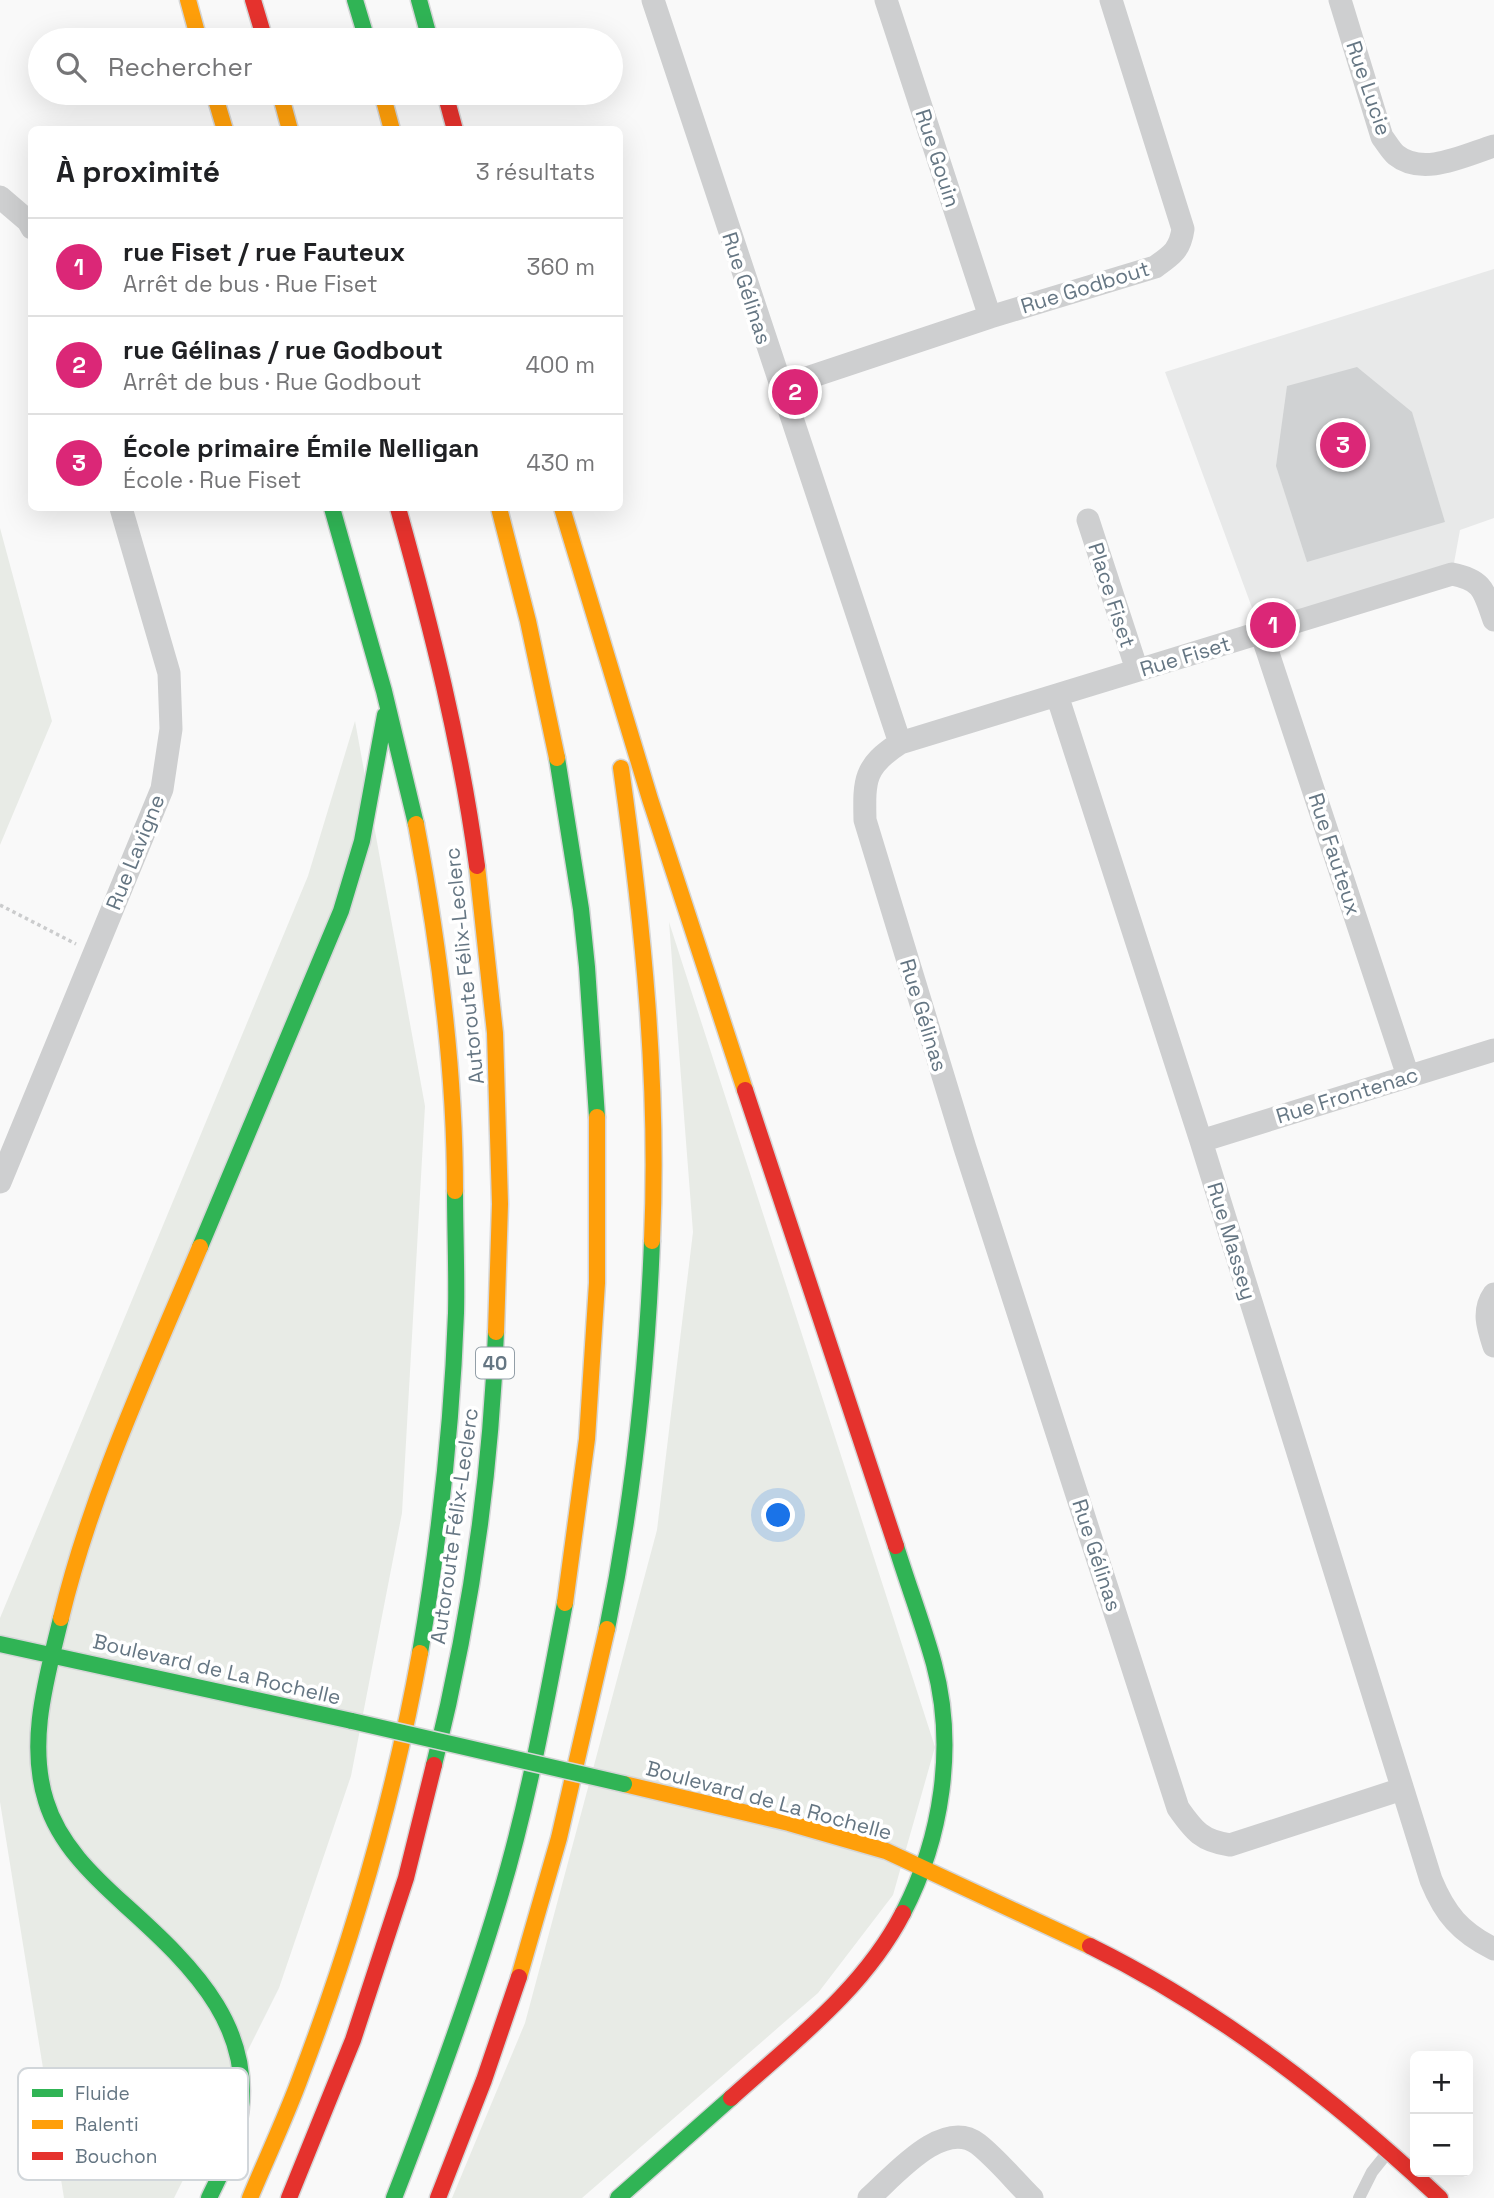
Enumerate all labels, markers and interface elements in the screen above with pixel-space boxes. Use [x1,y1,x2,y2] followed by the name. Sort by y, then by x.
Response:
[28,28,623,105] search box
[1340,37,1398,139] street label: Rue Lucie
[52,48,90,86] icon: search
[108,50,253,84] text: Rechercher
[909,105,967,211] street label: Rue Gouin
[56,152,220,191] text: À proximité
[476,157,595,187] text: 3 résultats
[716,228,778,348] street label: Rue Gélinas
[123,235,405,269] text: rue Fiset / rue Fauteux
[74,252,84,282] text: 1
[527,252,595,282] text: 360 m
[1017,255,1153,319] street label: Rue Godbout
[123,269,378,299] text: Arrêt de bus · Rue Fiset
[123,333,443,367] text: rue Gélinas / rue Godbout
[72,350,86,380] text: 2
[525,350,595,380] text: 400 m
[772,366,818,418] pin: 2
[123,367,422,397] text: Arrêt de bus · Rue Godbout
[1320,419,1366,471] pin: 3
[123,431,479,465] text: École primaire Émile Nelligan
[72,448,86,478] text: 3
[526,448,595,478] text: 430 m
[123,465,301,495] text: École · Rue Fiset
[1082,539,1142,651] street label: Place Fiset
[1250,599,1296,651] pin: 1
[1137,629,1233,683] street label: Rue Fiset
[100,790,170,914] street label: Rue Lavigne
[1303,790,1367,918] street label: Rue Fauteux
[438,846,490,1086] street label: Autoroute Félix-Leclerc
[894,955,954,1075] street label: Rue Gélinas
[1273,1061,1421,1129] street label: Rue Frontenac
[1201,1179,1263,1303] street label: Rue Massey
[476,1348,514,1378] road number: 40
[424,1406,484,1646] street label: Autoroute Félix-Leclerc
[1066,1495,1128,1615] street label: Rue Gélinas
[761,1498,795,1532] your location
[90,1627,344,1711] street label: Boulevard de La Rochelle
[643,1754,895,1846] street label: Boulevard de La Rochelle
[1410,2051,1473,2177] map controls
[1410,2051,1473,2114] button: +
[18,2068,248,2180] legend
[75,2081,130,2106] text: Fluide
[75,2112,139,2137] text: Ralenti
[1410,2114,1473,2177] button: −
[75,2144,157,2169] text: Bouchon

